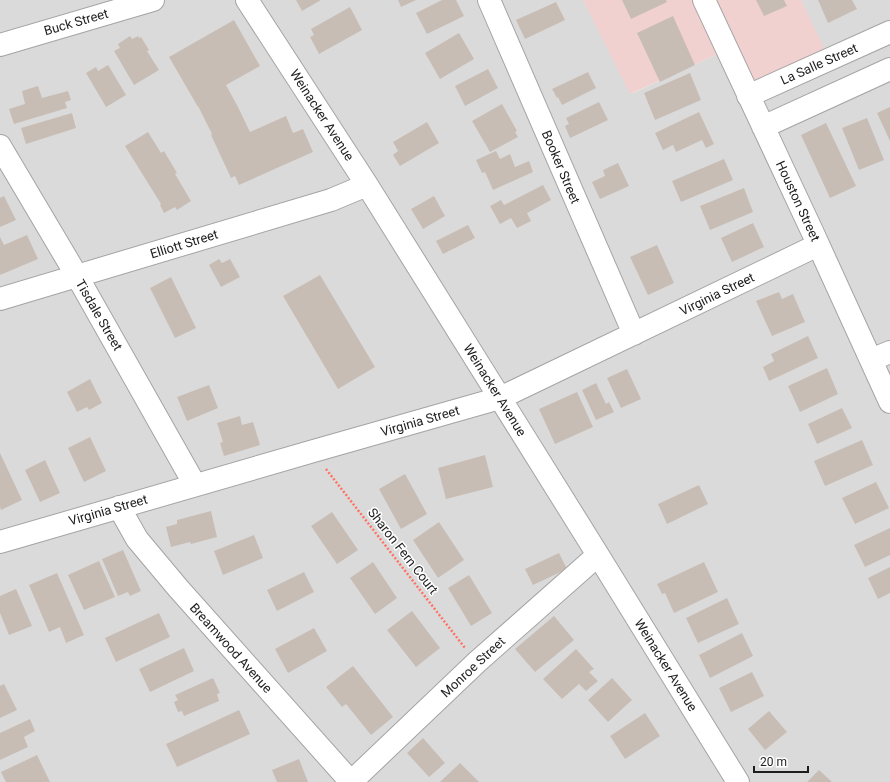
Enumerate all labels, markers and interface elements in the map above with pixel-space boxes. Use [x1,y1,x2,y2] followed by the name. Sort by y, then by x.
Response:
[42,6,110,38] street label: Buck Street
[778,40,860,88] street label: La Salle Street
[287,66,357,164] street label: Weinacker Avenue
[539,128,583,206] street label: Booker Street
[773,158,823,244] street label: Houston Street
[148,227,220,261] street label: Elliott Street
[677,269,757,319] street label: Virginia Street
[73,277,125,353] street label: Tisdale Street
[461,341,529,439] street label: Weinacker Avenue
[379,403,461,439] street label: Virginia Street
[67,492,149,528] street label: Virginia Street
[365,505,441,597] street label: Sharon Fern Court
[187,600,275,696] street label: Breamwood Avenue
[632,616,700,714] street label: Weinacker Avenue
[438,634,508,700] street label: Monroe Street
[754,748,808,774] scale bar
[760,755,787,769] text: 20 m

